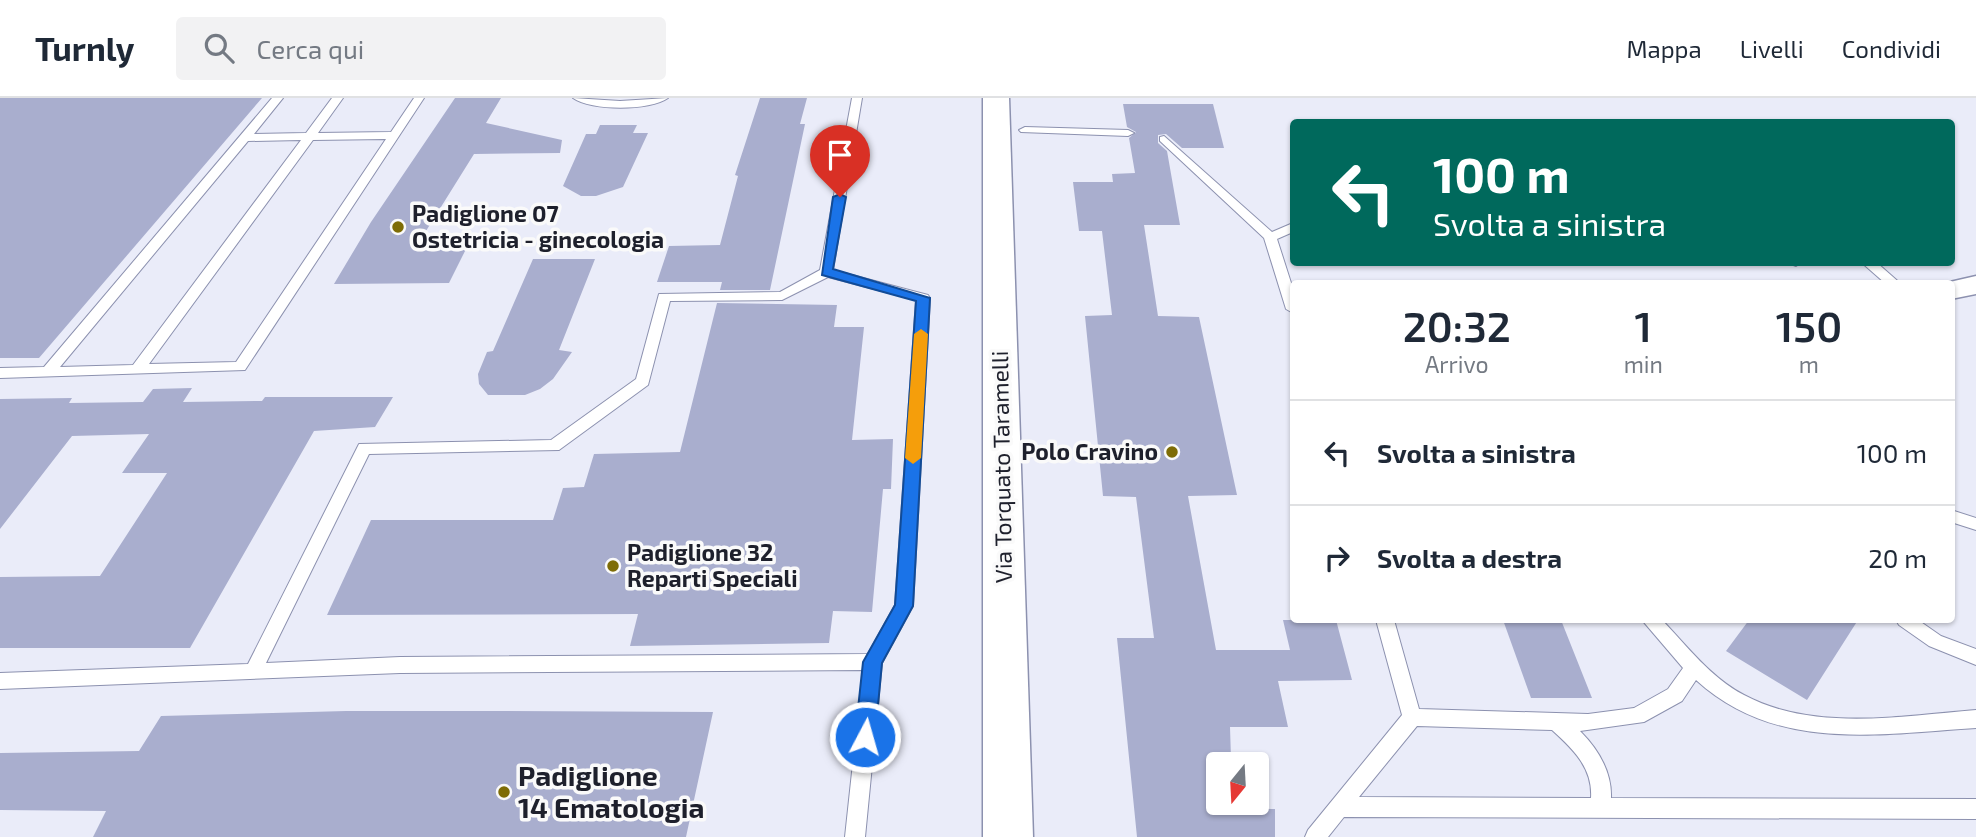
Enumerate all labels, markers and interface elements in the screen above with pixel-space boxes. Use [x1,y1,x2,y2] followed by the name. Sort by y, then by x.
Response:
[176,17,666,80] search box
[35,28,134,68] text: Turnly
[200,29,238,67] icon: search
[256,33,364,64] text: Cerca qui
[1626,34,1702,63] text: Mappa
[1740,34,1804,63] text: Livelli
[1842,34,1941,63] text: Condividi
[810,125,870,197] pin
[821,136,859,174] icon: arrive
[1433,144,1570,203] text: 100 m
[1318,147,1409,238] icon: left
[412,199,664,253] place label: Padiglione 07 Ostetricia - ginecologia
[1433,204,1666,242] text: Svolta a sinistra
[390,219,406,235] marker: Padiglione 07 Ostetricia - ginecologia
[1403,300,1511,350] text: 20:32
[1635,300,1652,350] text: 1
[1776,300,1842,350] text: 150
[1425,350,1489,378] text: Arrivo
[1624,350,1663,378] text: min
[1799,350,1819,378] text: m
[985,351,1017,584] street label: Via Torquato Taramelli
[1318,434,1356,472] icon: left
[1021,437,1158,465] place label: Polo Cravino
[1377,437,1576,468] text: Svolta a sinistra
[1857,437,1927,468] text: 100 m
[1164,444,1180,460] marker: Polo Cravino
[627,538,798,592] place label: Padiglione 32 Reparti Speciali
[1318,539,1356,577] icon: right
[1377,542,1562,573] text: Svolta a destra
[1868,542,1927,573] text: 20 m
[605,558,621,574] marker: Padiglione 32 Reparti Speciali
[828,700,902,774] position arrow
[1206,752,1269,816] north arrow
[1206,752,1269,815] map controls
[518,758,704,824] place label: Padiglione 14 Ematologia
[496,784,512,800] marker: Padiglione 14 Ematologia

